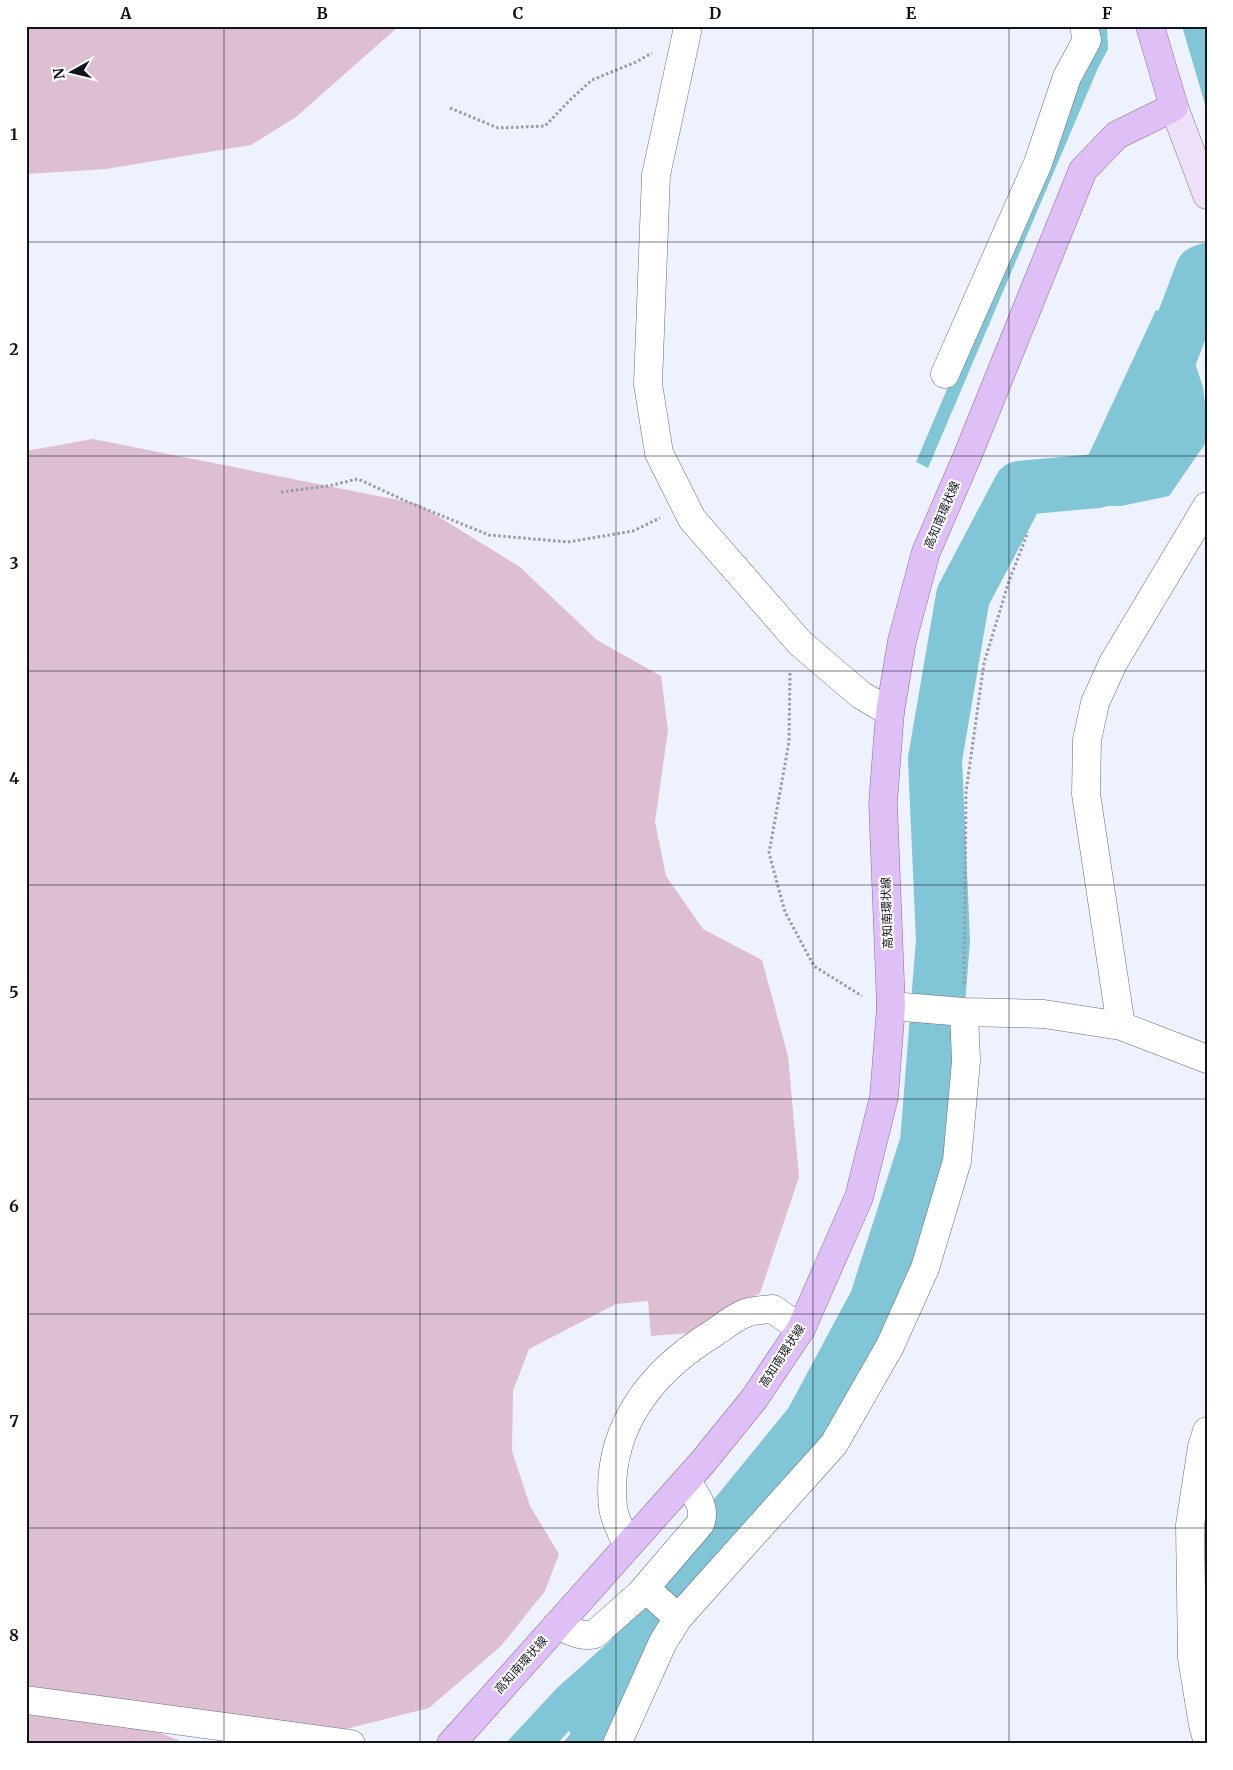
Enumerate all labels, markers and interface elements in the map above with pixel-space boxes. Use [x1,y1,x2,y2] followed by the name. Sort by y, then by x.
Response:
[119,3,132,23] text: A
[316,3,328,23] text: B
[513,3,523,23] text: C
[709,3,721,23] text: D
[906,3,917,23] text: E
[1102,3,1112,23] text: F
[48,48,98,98] north arrow
[49,67,69,81] text: N
[10,124,18,144] text: 1
[9,339,19,359] text: 2
[921,479,963,551] street label: 高知南環状線
[9,553,19,573] text: 3
[9,768,19,788] text: 4
[878,877,895,949] street label: 高知南環状線
[9,982,19,1002] text: 5
[9,1196,19,1216] text: 6
[756,1321,807,1390] street label: 高知南環状線
[9,1411,19,1431] text: 7
[9,1625,19,1645] text: 8
[491,1633,550,1696] street label: 高知南環状線

